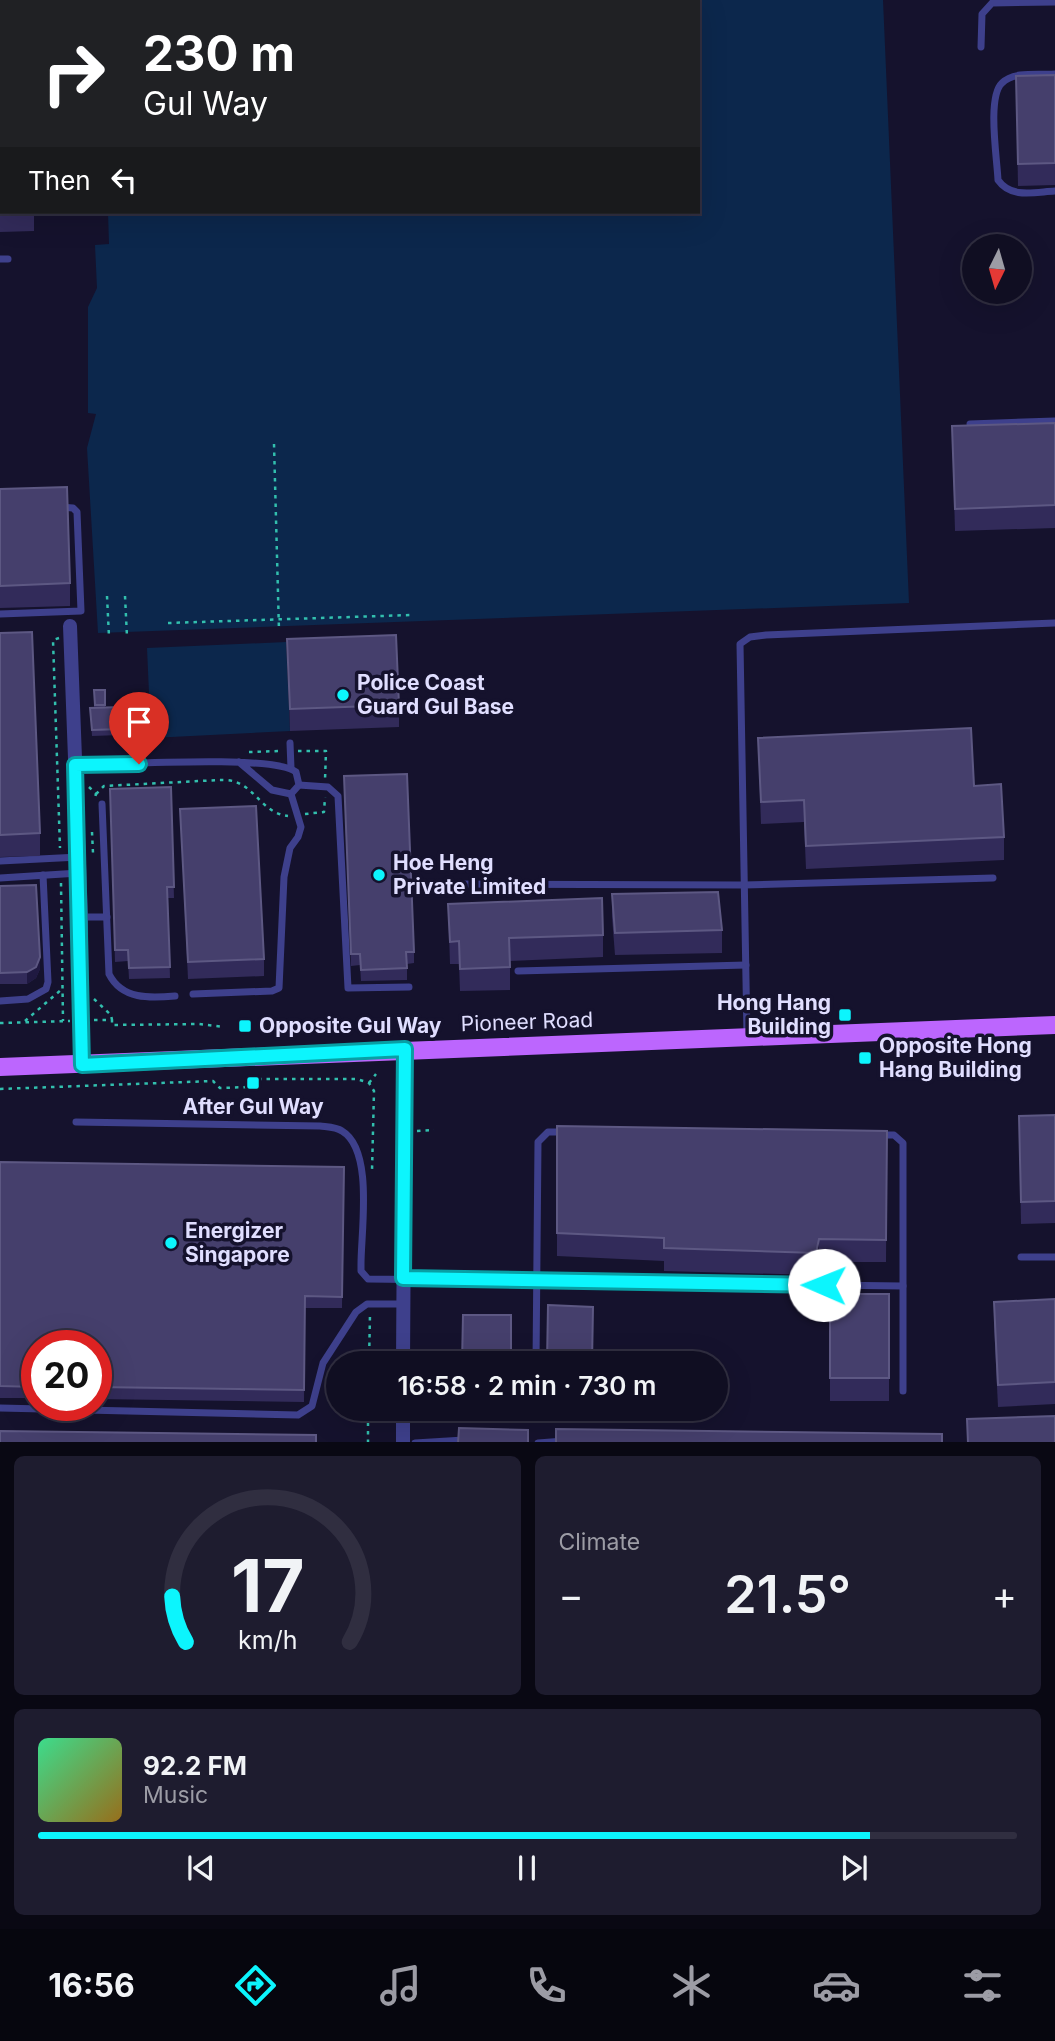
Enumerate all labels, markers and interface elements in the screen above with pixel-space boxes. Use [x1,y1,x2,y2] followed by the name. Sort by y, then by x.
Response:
[143,24,295,83] text: 230 m
[28,28,119,119] icon: right
[143,84,268,123] text: Gul Way
[105,161,143,199] icon: left
[28,165,91,196] text: Then
[962,234,1032,304] north arrow
[962,234,1032,304] map controls
[357,670,514,719] place label: Police Coast Guard Gul Base
[335,687,351,703] marker: Police Coast Guard Gul Base
[109,692,169,764] pin
[120,703,158,741] icon: arrive
[393,850,546,899] place label: Hoe Heng Private Limited
[371,867,387,883] marker: Hoe Heng Private Limited
[717,990,831,1039] place label: Hong Hang Building
[460,1007,594,1036] street label: Pioneer Road
[837,1007,853,1023] marker: Hong Hang Building
[259,1013,442,1038] place label: Opposite Gul Way
[237,1018,253,1034] marker: Opposite Gul Way
[879,1033,1032,1082] place label: Opposite Hong Hang Building
[857,1050,873,1066] marker: Opposite Hong Hang Building
[245,1075,261,1091] marker: After Gul Way
[182,1094,324,1119] place label: After Gul Way
[185,1218,290,1267] place label: Energizer Singapore
[163,1235,179,1251] marker: Energizer Singapore
[787,1248,861,1322] position arrow
[21,1330,112,1421] speed limit sign: 20
[398,1370,656,1401] text: 16:58 · 2 min · 730 m
[559,1528,640,1556] text: Climate
[230,1541,304,1630] text: 17
[724,1563,851,1626] text: 21.5°
[559,1572,584,1618] text: −
[992,1572,1017,1618] text: +
[238,1624,297,1654] text: km/h
[143,1750,247,1781] text: 92.2 FM
[143,1781,208,1809] text: Music
[182,1849,220,1887] icon: previous
[508,1849,546,1887] icon: pause
[835,1849,873,1887] icon: next
[231,1961,280,2010] icon: directions
[376,1961,425,2010] icon: music
[522,1961,571,2010] icon: phone
[667,1961,716,2010] icon: climate
[812,1961,861,2010] icon: car
[958,1961,1007,2010] icon: filters
[48,1966,135,2005] text: 16:56

